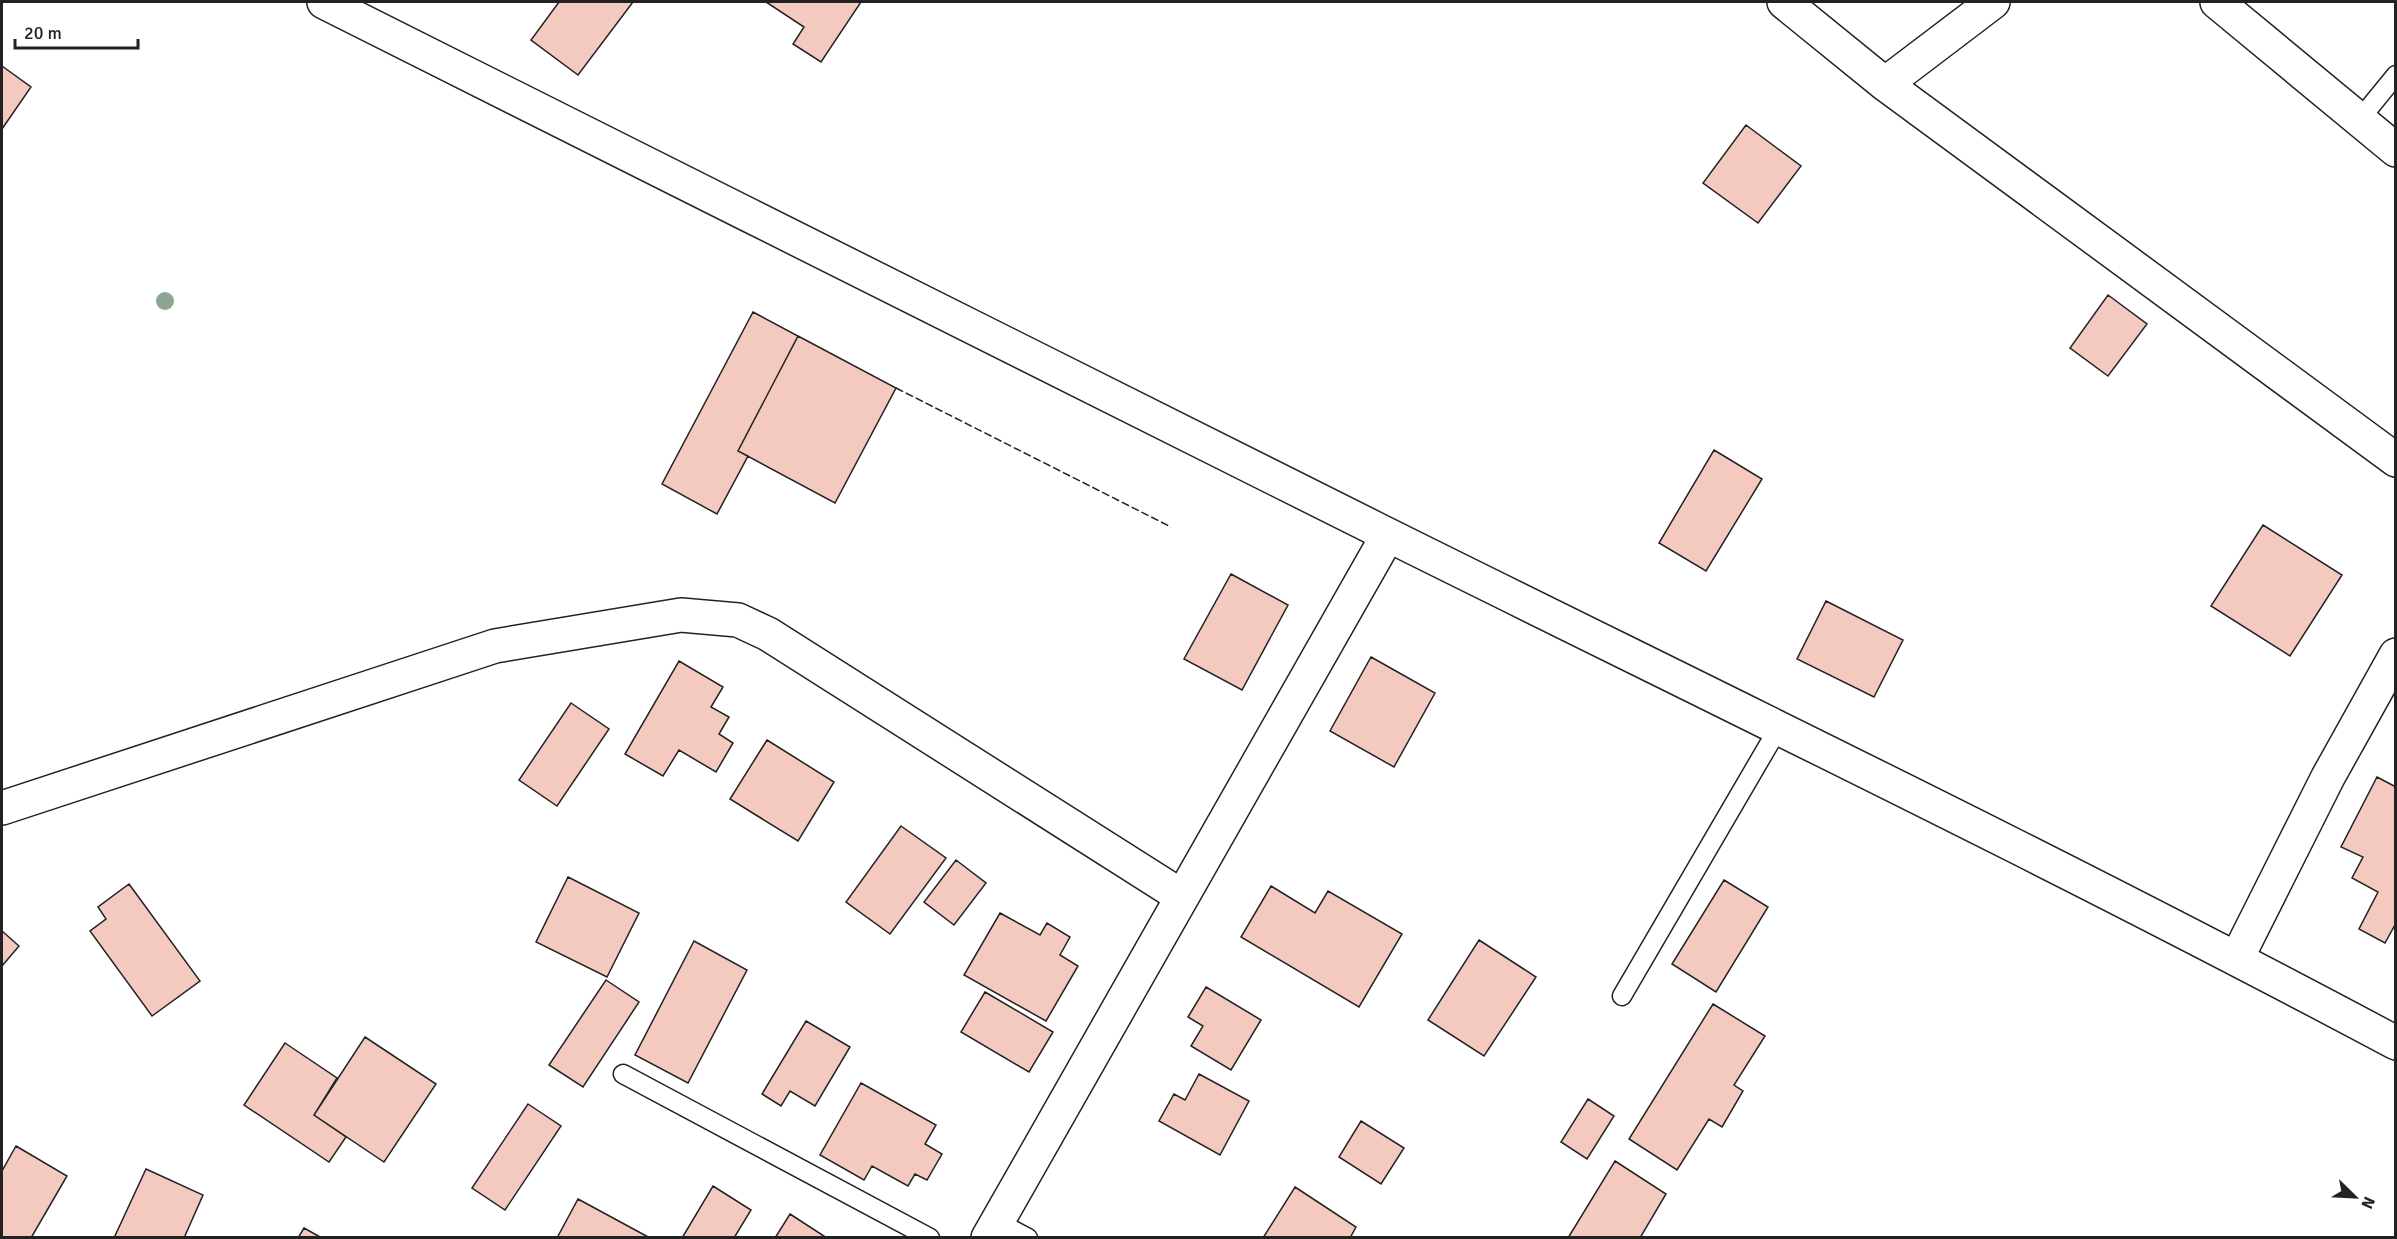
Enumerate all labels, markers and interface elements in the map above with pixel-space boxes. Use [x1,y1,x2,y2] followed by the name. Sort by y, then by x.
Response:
[15,12,138,50] scale bar
[24,22,62,44] text: 20 m
[2325,1167,2385,1227] north arrow
[2356,1194,2379,1212] text: N

